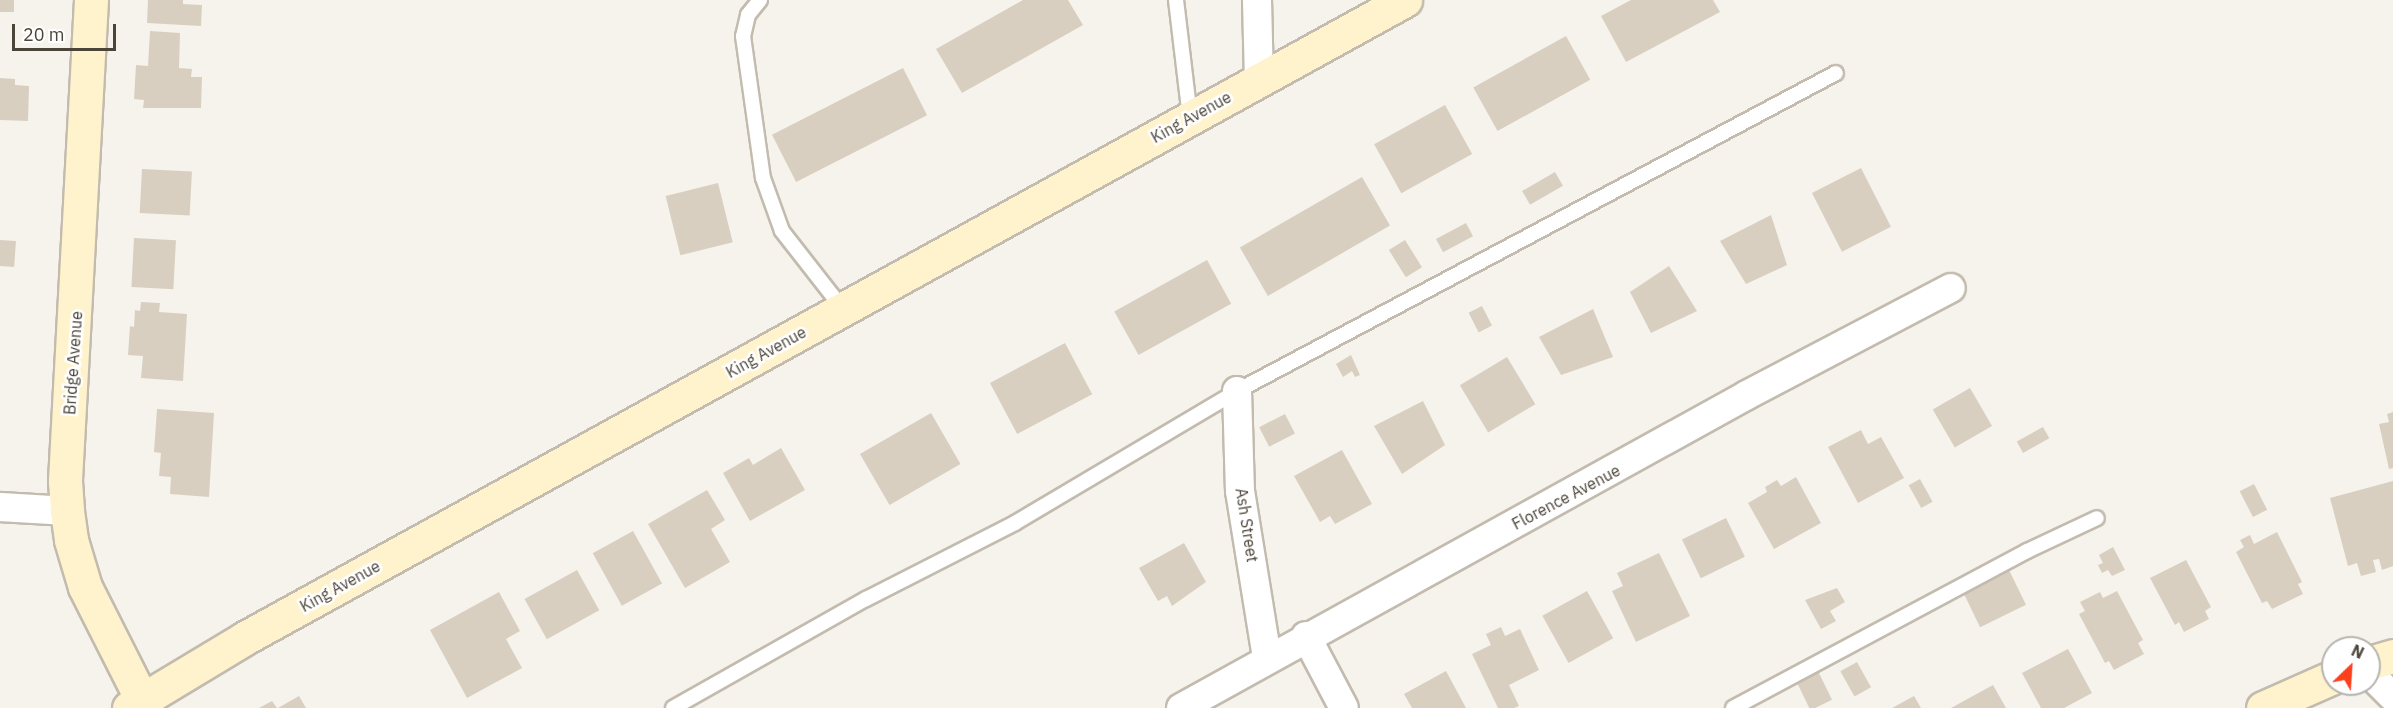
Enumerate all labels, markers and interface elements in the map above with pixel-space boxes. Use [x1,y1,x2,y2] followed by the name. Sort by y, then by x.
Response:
[15,12,118,50] scale bar
[23,23,65,46] text: 20 m
[1147,87,1235,147] street label: King Avenue
[60,310,86,416] street label: Bridge Avenue
[722,322,810,382] street label: King Avenue
[1509,460,1623,534] street label: Florence Avenue
[1232,487,1262,563] street label: Ash Street
[296,556,384,616] street label: King Avenue
[2321,636,2381,696] north arrow
[2348,640,2367,663] text: N

